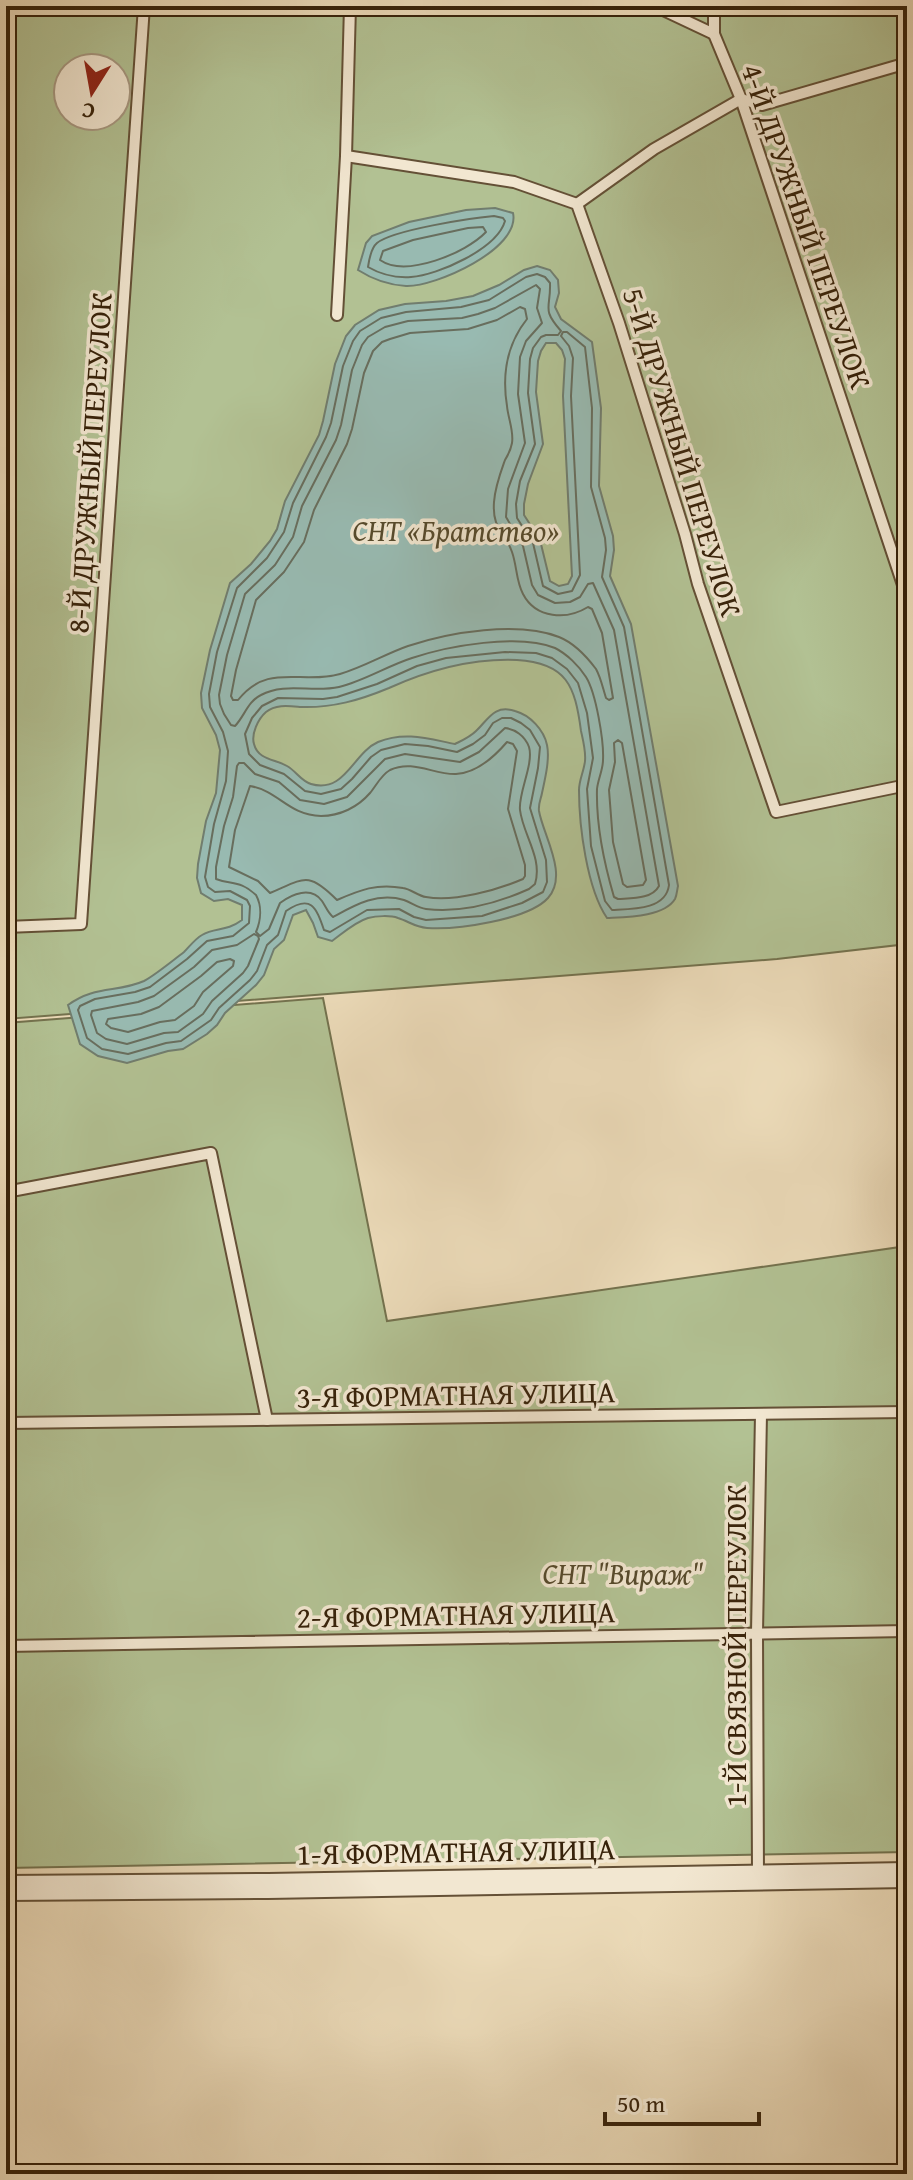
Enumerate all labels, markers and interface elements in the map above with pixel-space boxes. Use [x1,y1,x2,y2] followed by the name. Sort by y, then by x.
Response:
[52,52,132,132] north arrow
[731,57,884,395] street label: 4-Й ДРУЖНЫЙ ПЕРЕУЛОК
[79,95,97,129] text: С
[612,282,754,622] street label: 5-Й ДРУЖНЫЙ ПЕРЕУЛОК
[55,291,123,635] street label: 8-Й ДРУЖНЫЙ ПЕРЕУЛОК
[353,508,559,552] park label: СНТ «Братство»
[296,1369,616,1419] street label: 3-Я ФОРМАТНАЯ УЛИЦА
[713,1484,757,1807] street label: 1-Й СВЯЗНОЙ ПЕРЕУЛОК
[542,1551,704,1595] park label: СНТ "Вираж"
[296,1589,616,1639] street label: 2-Я ФОРМАТНАЯ УЛИЦА
[296,1826,616,1876] street label: 1-Я ФОРМАТНАЯ УЛИЦА
[605,2076,759,2126] scale bar
[617,2086,665,2121] text: 50 m

